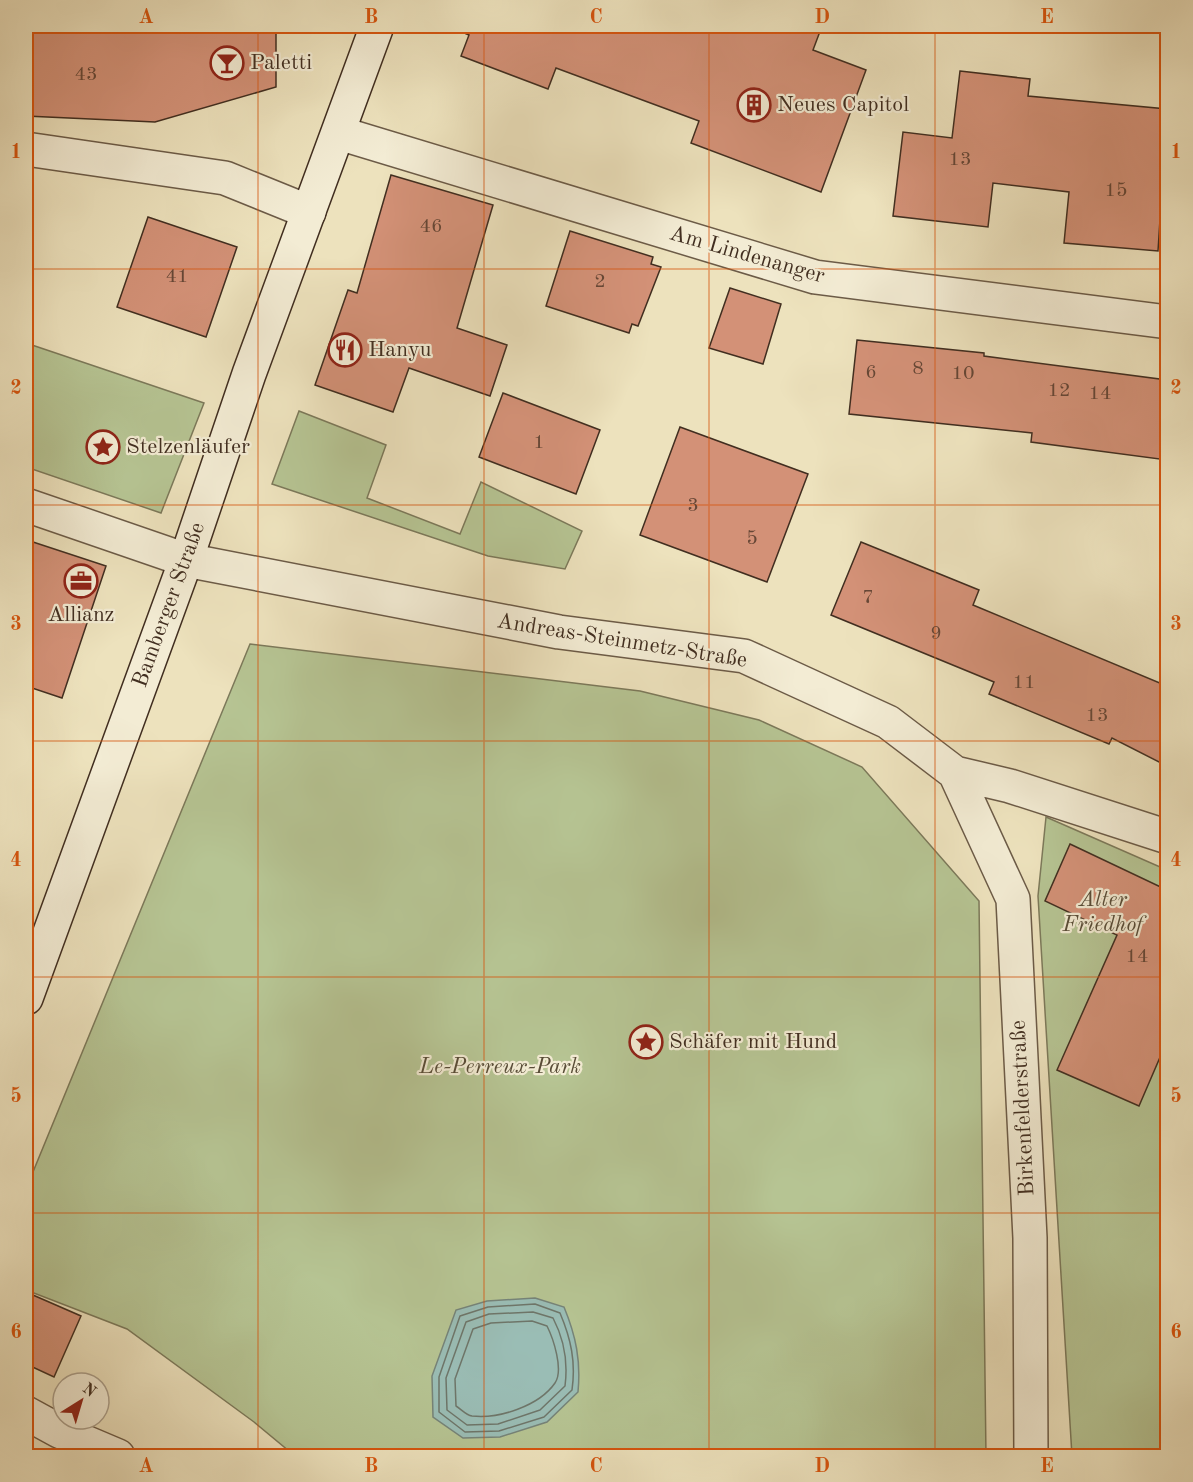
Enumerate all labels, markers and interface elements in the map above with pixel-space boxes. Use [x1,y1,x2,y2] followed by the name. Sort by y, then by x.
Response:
[138,8,154,28] text: A
[364,8,378,28] text: B
[589,8,603,28] text: C
[814,8,830,28] text: D
[1040,8,1054,28] text: E
[209,45,245,81] bar icon: Paletti
[250,52,312,74] place label: Paletti
[74,65,98,85] house number: 43
[736,87,772,123] building icon: Neues Capitol
[777,94,909,116] place label: Neues Capitol
[10,143,22,163] text: 1
[1170,143,1182,163] text: 1
[948,150,972,170] house number: 13
[1104,181,1128,201] house number: 15
[419,217,443,237] house number: 46
[667,222,827,288] street label: Am Lindenanger
[165,267,189,287] house number: 41
[594,272,606,292] house number: 2
[327,332,363,368] restaurant icon: Hanyu
[368,339,432,361] place label: Hanyu
[912,359,924,379] house number: 8
[865,363,877,383] house number: 6
[951,364,975,384] house number: 10
[10,379,22,399] text: 2
[1170,379,1182,399] text: 2
[1047,381,1071,401] house number: 12
[1088,384,1112,404] house number: 14
[85,429,121,465] place icon: Stelzenläufer
[533,433,545,453] house number: 1
[126,436,250,458] place label: Stelzenläufer
[687,496,699,516] house number: 3
[129,519,209,691] street label: Bamberger Straße
[746,529,758,549] house number: 5
[63,563,99,599] office icon: Allianz
[862,588,874,608] house number: 7
[47,604,115,626] place label: Allianz
[495,610,749,672] street label: Andreas-Steinmetz-Straße
[10,615,22,635] text: 3
[1170,615,1182,635] text: 3
[930,624,942,644] house number: 9
[1012,673,1036,693] house number: 11
[1085,706,1109,726] house number: 13
[10,851,22,871] text: 4
[1170,851,1182,871] text: 4
[1062,889,1147,936] park label: Alter Friedhof
[1125,947,1149,967] house number: 14
[1007,1019,1039,1197] street label: Birkenfelderstraße
[628,1024,664,1060] place icon: Schäfer mit Hund
[669,1031,837,1053] place label: Schäfer mit Hund
[418,1056,581,1078] park label: Le-Perreux-Park
[10,1086,22,1107] text: 5
[1170,1086,1182,1107] text: 5
[10,1323,22,1343] text: 6
[1170,1323,1182,1343] text: 6
[51,1371,111,1431] north arrow
[79,1381,99,1401] text: N
[138,1457,154,1477] text: A
[364,1457,378,1477] text: B
[589,1457,603,1477] text: C
[814,1457,830,1477] text: D
[1040,1457,1054,1477] text: E

